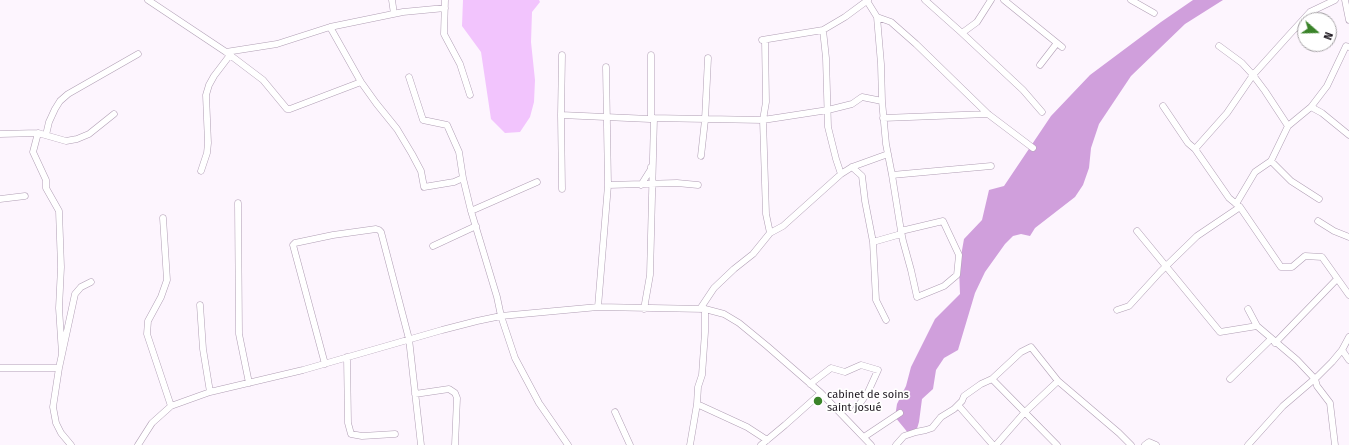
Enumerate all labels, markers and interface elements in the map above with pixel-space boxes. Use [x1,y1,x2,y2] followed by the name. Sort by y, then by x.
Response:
[1297,12,1337,52] north arrow
[1320,30,1335,42] text: N
[827,388,909,414] place label: cabinet de soins saint josué
[812,395,824,407] marker: cabinet de soins saint josué

